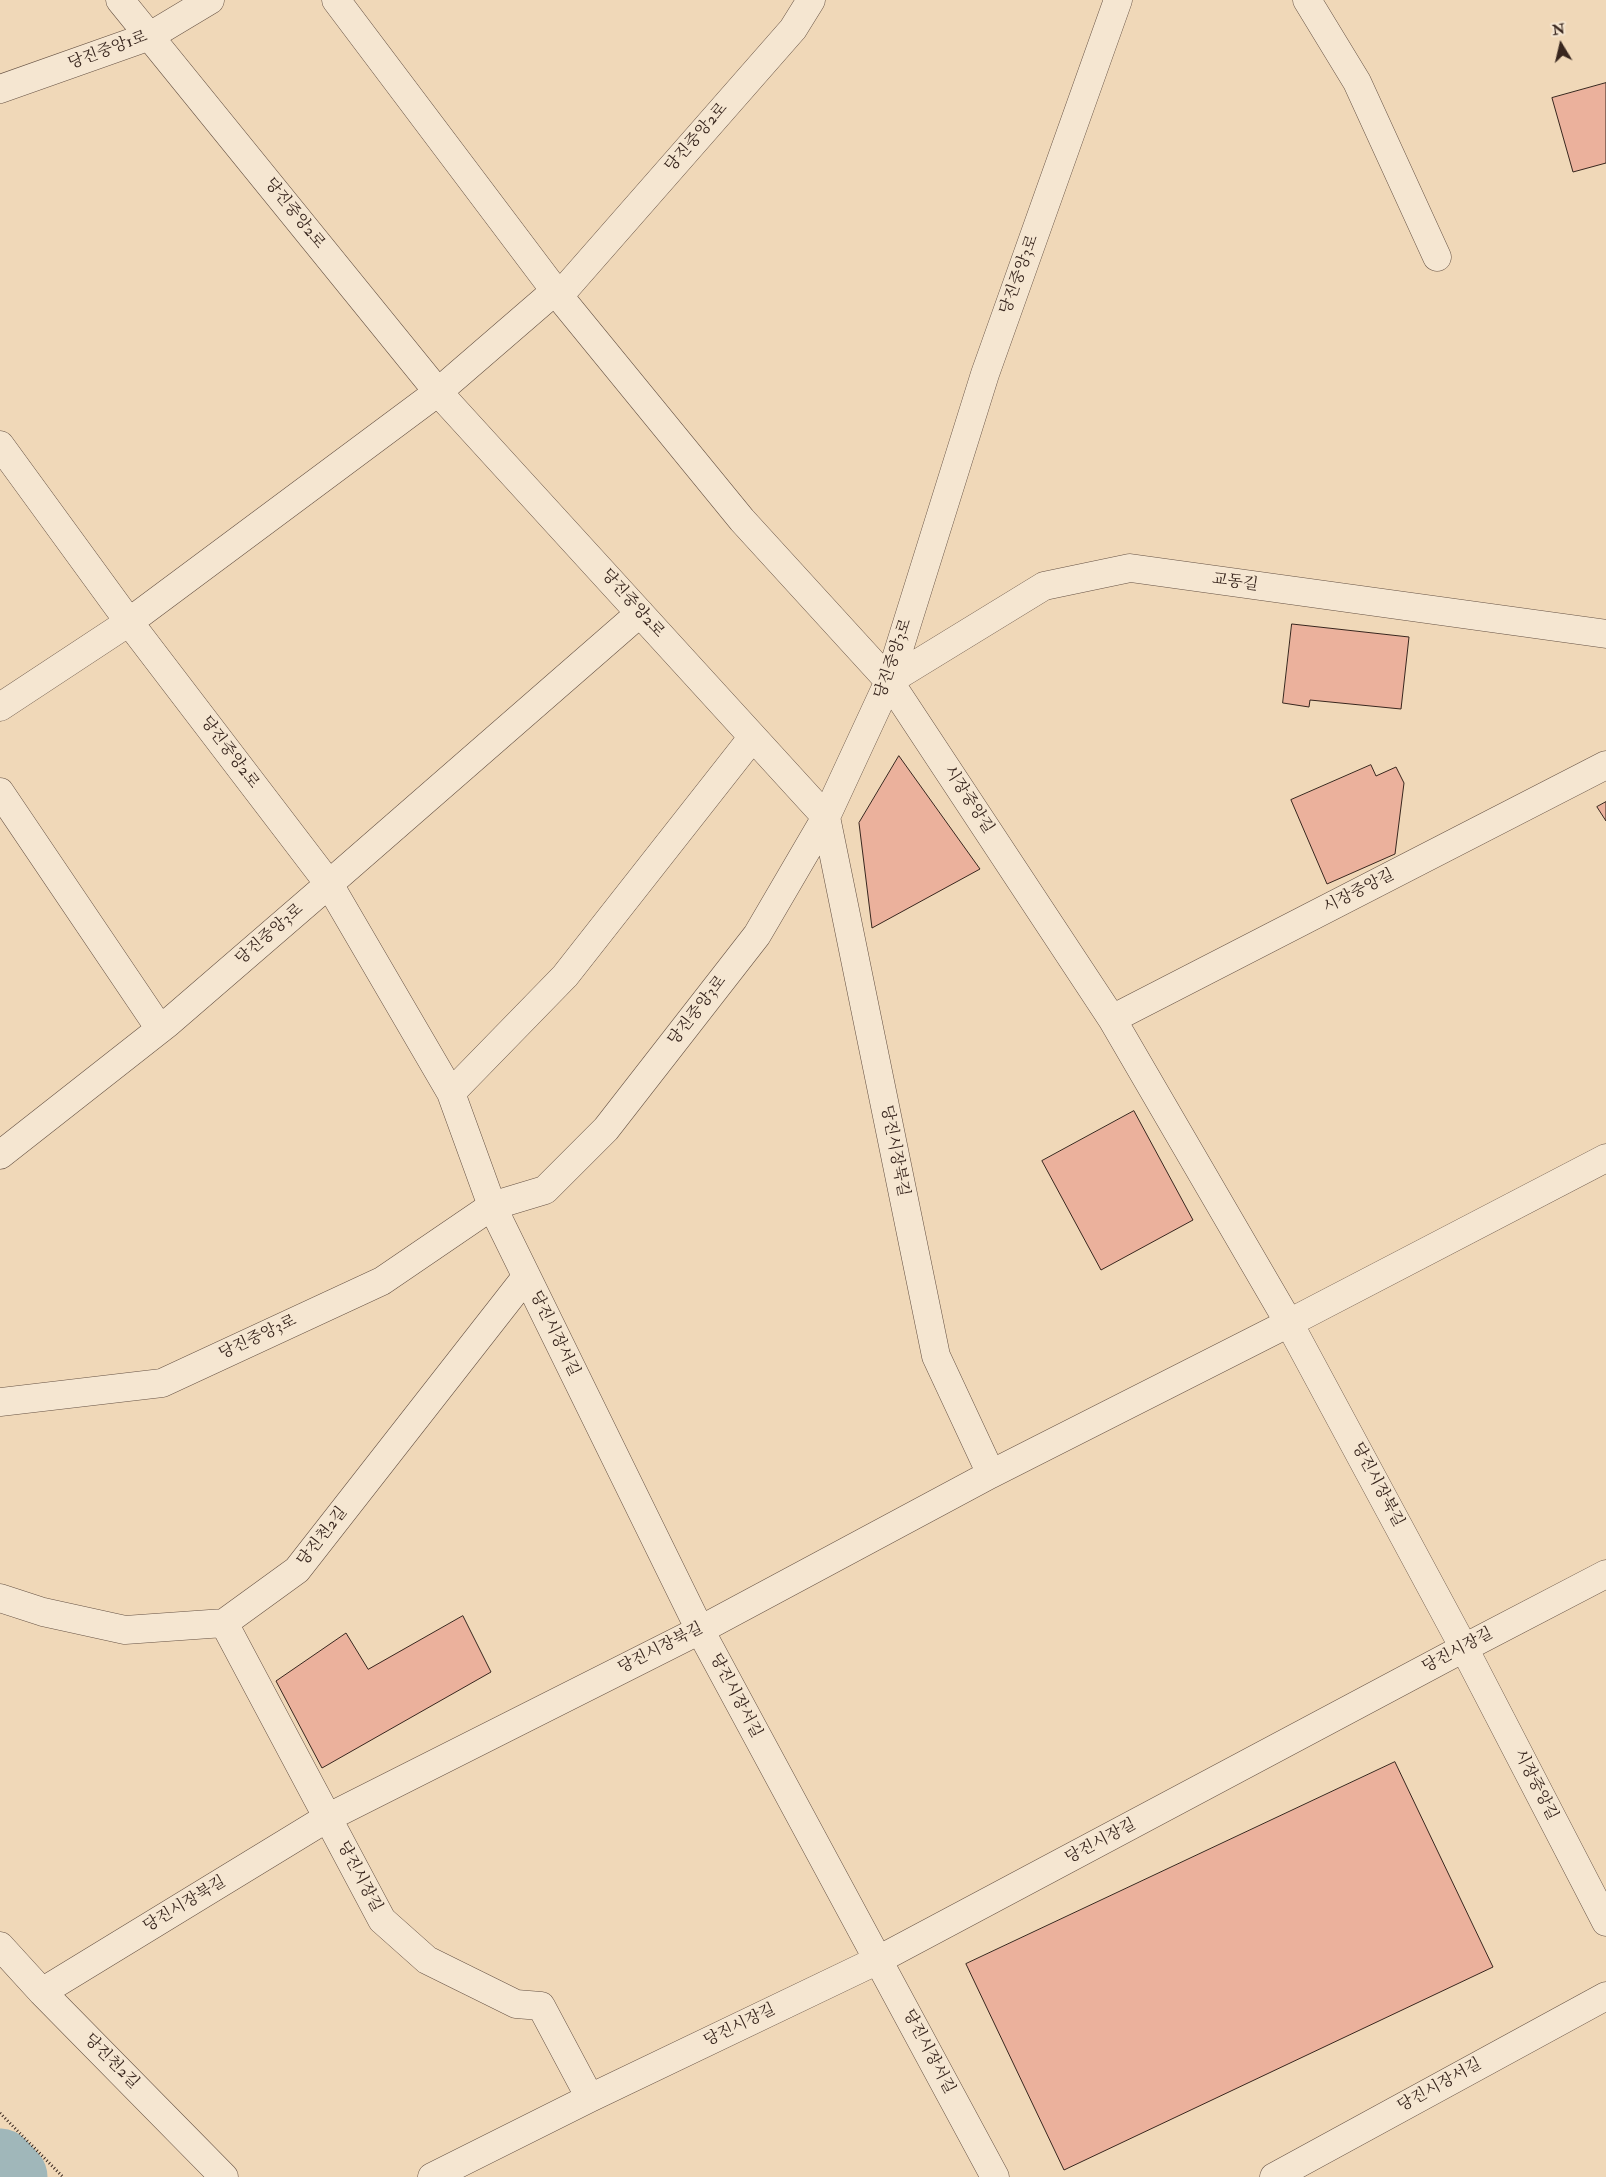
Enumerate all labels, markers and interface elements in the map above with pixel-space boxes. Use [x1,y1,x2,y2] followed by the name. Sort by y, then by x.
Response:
[1536,20,1586,70] north arrow
[1551,20,1566,39] text: N
[66,28,150,74] street label: 당진중앙1로
[662,99,732,177] street label: 당진중앙2로
[260,175,328,253] street label: 당진중앙2로
[997,233,1043,317] street label: 당진중앙3로
[596,566,668,642] street label: 당진중앙2로
[1211,570,1259,596] street label: 교동길
[871,616,917,702] street label: 당진중앙3로
[196,713,262,793] street label: 당진중앙2로
[939,762,997,838] street label: 시장중앙길
[1320,866,1398,918] street label: 시장중앙길
[232,900,308,970] street label: 당진중앙3로
[665,972,731,1050] street label: 당진중앙3로
[876,1104,912,1198] street label: 당진시장북길
[525,1288,583,1380] street label: 당진시장서길
[216,1312,300,1364] street label: 당진중앙3로
[1347,1440,1407,1530] street label: 당진시장북길
[294,1504,352,1570] street label: 당진천2길
[615,1619,707,1679] street label: 당진시장북길
[1419,1624,1497,1678] street label: 당진시장길
[705,1651,765,1741] street label: 당진시장서길
[1509,1746,1561,1824] street label: 시장중앙길
[1062,1815,1140,1869] street label: 당진시장길
[332,1838,386,1916] street label: 당진시장길
[140,1873,230,1937] street label: 당진시장북길
[701,2000,779,2052] street label: 당진시장길
[898,2007,958,2097] street label: 당진시장서길
[79,2030,143,2094] street label: 당진천2길
[1395,2055,1485,2117] street label: 당진시장서길

